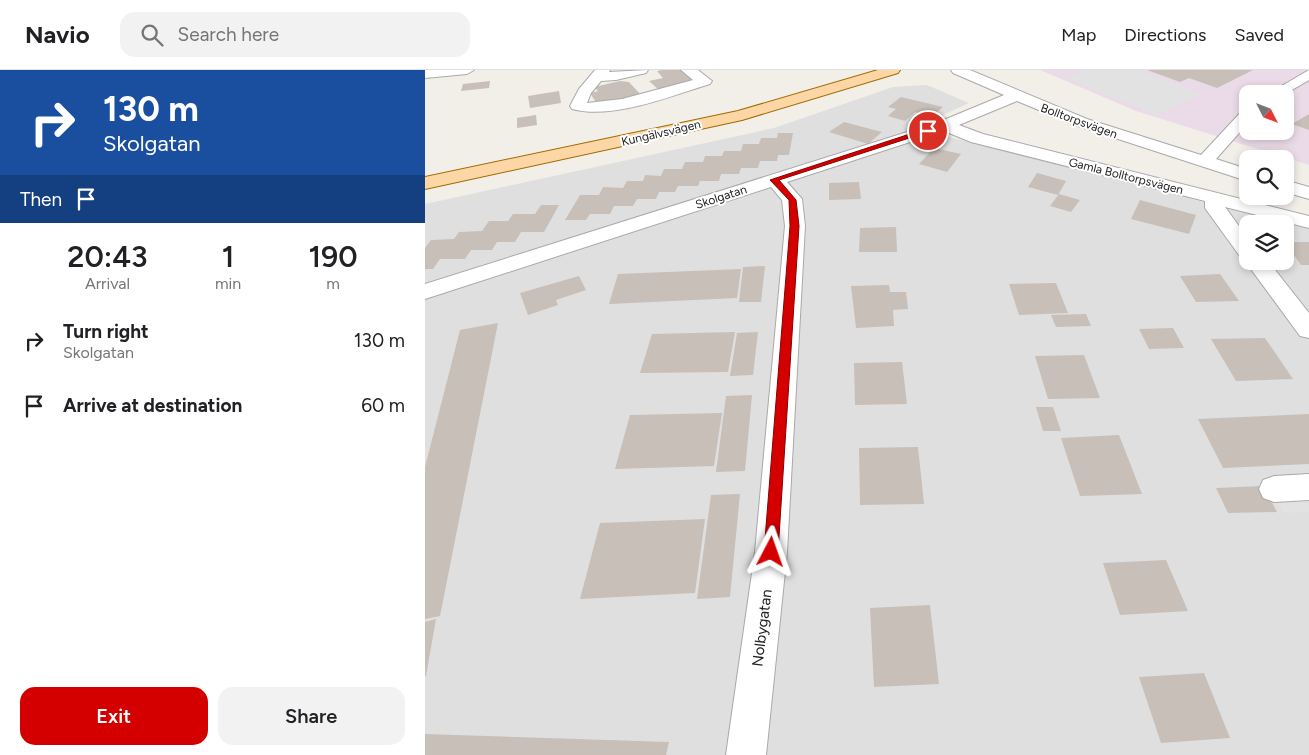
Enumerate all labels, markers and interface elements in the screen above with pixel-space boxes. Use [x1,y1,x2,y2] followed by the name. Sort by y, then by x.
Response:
[120,12,470,57] search box
[25,20,90,49] text: Navio
[138,21,166,49] icon: search
[178,23,279,46] text: Search here
[1061,24,1096,46] text: Map
[1124,24,1206,46] text: Directions
[1234,24,1284,46] text: Saved
[1239,85,1294,140] north arrow
[1239,85,1294,270] map controls
[103,88,199,130] text: 130 m
[20,90,85,155] icon: right
[1039,101,1119,141] street label: Bolltorpsvägen
[907,110,949,152] pin
[620,117,702,149] street label: Kungälvsvägen
[914,117,942,145] icon: arrive
[103,130,200,157] text: Skolgatan
[1239,150,1294,205] button: search
[1067,155,1185,197] street label: Gamla Bolltorpsvägen
[694,182,749,212] street label: Skolgatan
[72,185,100,213] icon: arrive
[20,188,62,211] text: Then
[1239,215,1294,270] button: layers
[67,238,148,275] text: 20:43
[222,238,234,275] text: 1
[309,238,358,275] text: 190
[85,274,130,293] text: Arrival
[215,274,241,293] text: min
[326,274,340,293] text: m
[63,320,149,343] text: Turn right
[20,327,48,355] icon: right
[354,329,405,352] text: 130 m
[63,343,134,362] text: Skolgatan
[20,392,48,420] icon: arrive
[63,394,242,417] text: Arrive at destination
[361,394,405,417] text: 60 m
[744,525,796,577] position arrow
[748,588,776,668] street label: Nolbygatan
[20,687,208,745] button: Exit
[218,687,405,745] button: Share

